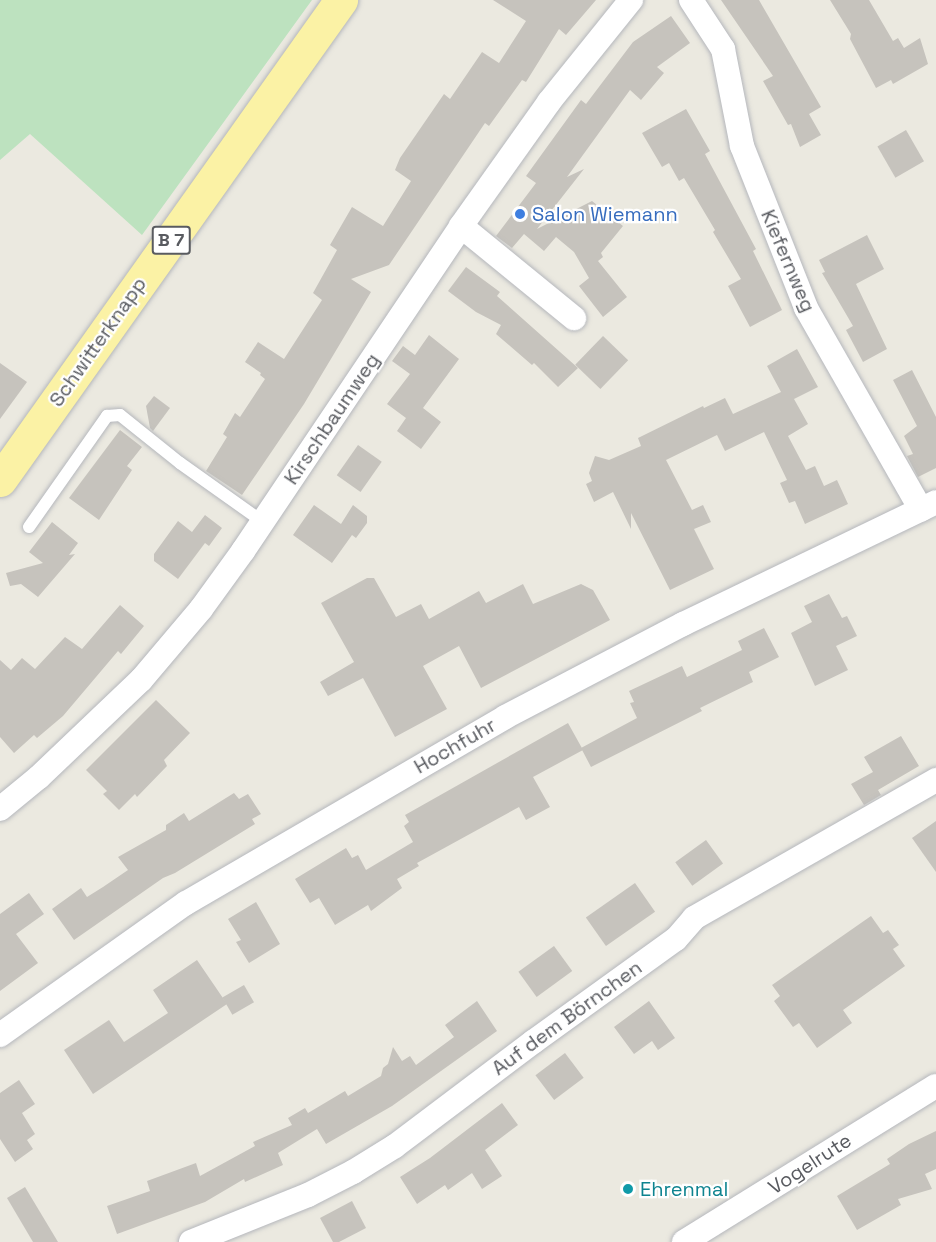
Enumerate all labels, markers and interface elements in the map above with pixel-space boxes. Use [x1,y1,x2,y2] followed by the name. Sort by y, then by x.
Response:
[532,202,678,226] place label: Salon Wiemann
[756,206,820,316] street label: Kiefernweg
[513,207,527,221] marker: Salon Wiemann
[152,225,190,255] road number: B 7
[44,273,152,411] street label: Schwitterknapp
[279,349,385,489] street label: Kirschbaumweg
[410,713,500,779] street label: Hochfuhr
[487,956,647,1080] street label: Auf dem Börnchen
[764,1128,856,1200] street label: Vogelrute
[640,1177,728,1201] place label: Ehrenmal
[621,1182,635,1196] marker: Ehrenmal

